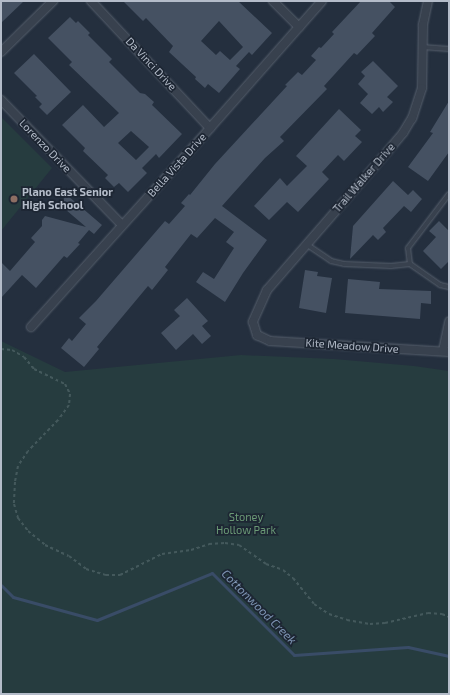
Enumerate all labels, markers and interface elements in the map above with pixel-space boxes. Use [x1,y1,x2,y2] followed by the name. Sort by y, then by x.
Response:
[123,35,179,93] street label: Da Vinci Drive
[16,117,74,175] street label: Lorenzo Drive
[145,130,209,200] street label: Bella Vista Drive
[330,140,398,216] street label: Trail Walker Drive
[22,186,113,212] place label: Plano East Senior High School
[9,194,19,204] marker: Plano East Senior High School
[305,336,399,356] street label: Kite Meadow Drive
[216,511,276,537] park label: Stoney Hollow Park
[219,567,299,647] water label: Cottonwood Creek

